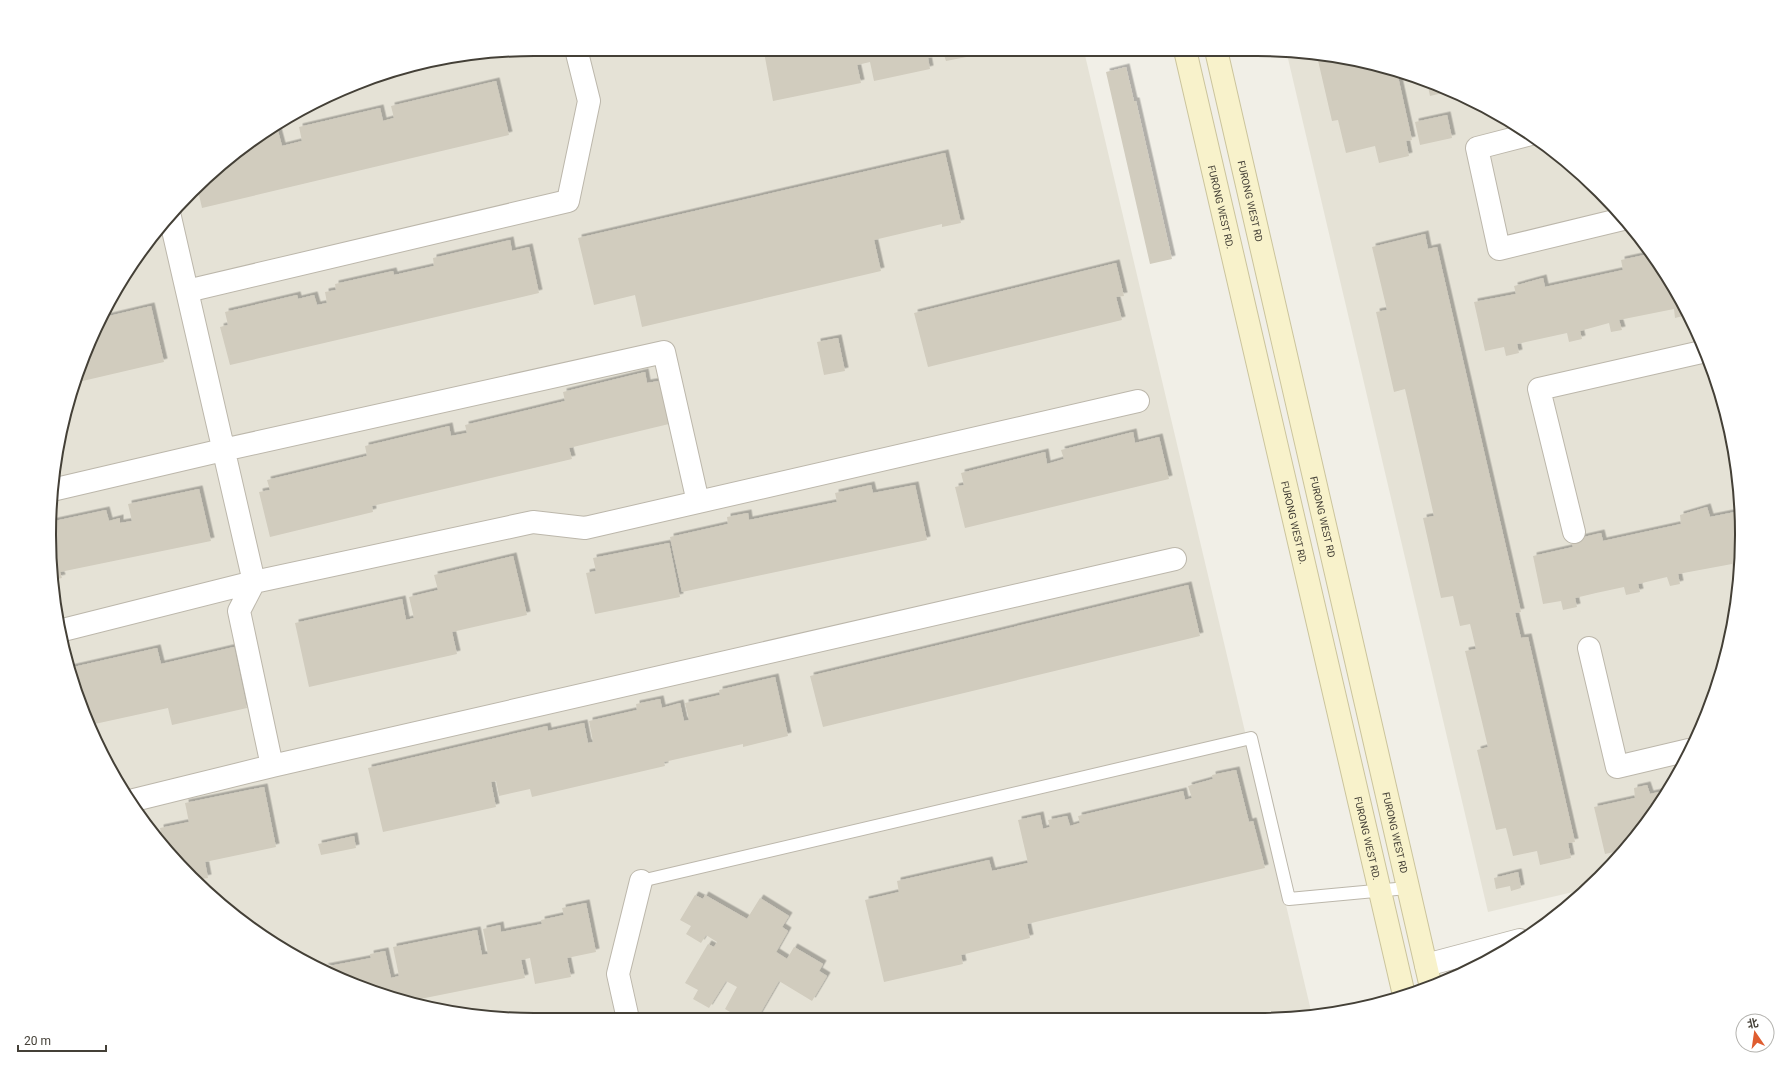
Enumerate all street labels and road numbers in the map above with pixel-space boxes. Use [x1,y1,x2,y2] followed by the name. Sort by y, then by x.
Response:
[1236,159,1265,243] street label: FURONG WEST RD
[1206,164,1236,250] street label: FURONG WEST RD.
[1308,475,1338,559] street label: FURONG WEST RD
[1280,480,1309,565] street label: FURONG WEST RD.
[1381,791,1410,874] street label: FURONG WEST RD
[1353,795,1383,881] street label: FURONG WEST RD.

